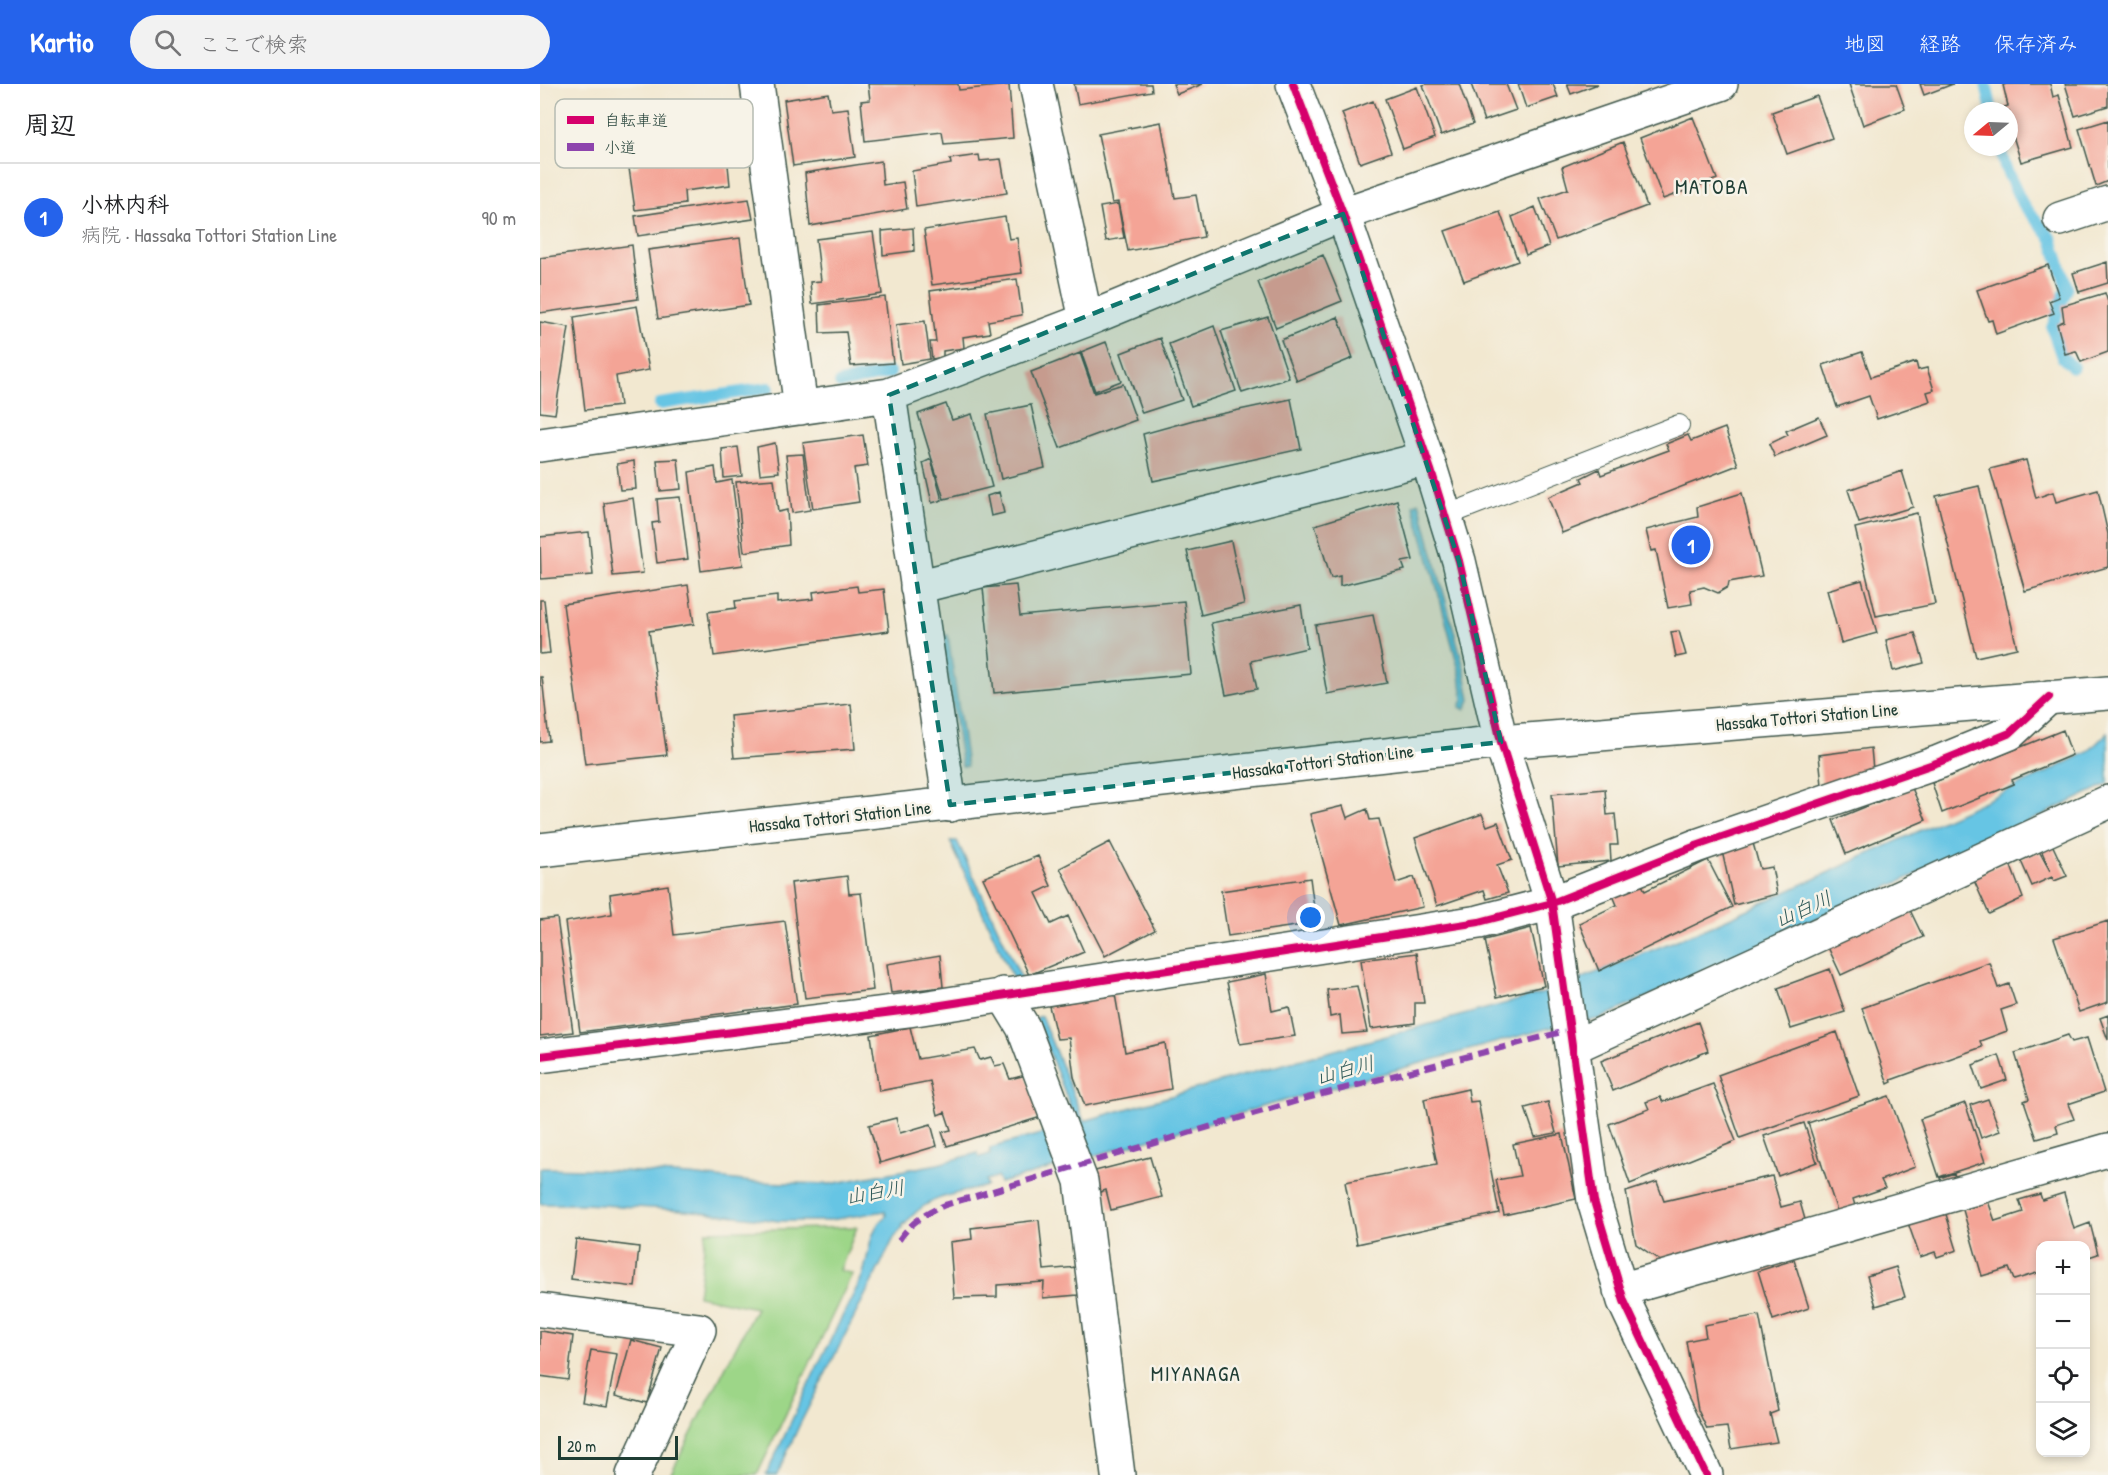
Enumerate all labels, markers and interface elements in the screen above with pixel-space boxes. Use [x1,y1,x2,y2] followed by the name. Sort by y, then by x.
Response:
[130,15,550,69] search box
[30,23,94,61] text: Kartio
[151,26,184,59] icon: search
[199,29,309,59] text: ここで検索
[1844,29,1886,58] text: 地図
[1919,29,1961,58] text: 経路
[1994,29,2078,58] text: 保存済み
[555,99,753,168] legend
[1964,102,2018,156] north arrow
[24,107,76,142] text: 周辺
[604,109,668,131] text: 自転車道
[604,136,636,158] text: 小道
[1675,172,1749,201] district label: MATOBA
[81,189,169,219] text: 小林内科
[40,204,47,231] text: 1
[482,204,516,231] text: 90 m
[81,221,337,248] text: 病院 · Hassaka Tottori Station Line
[1672,522,1710,568] pin: 1
[1715,696,1899,737] street label: Hassaka Tottori Station Line
[1231,738,1415,785] street label: Hassaka Tottori Station Line
[748,795,932,838] street label: Hassaka Tottori Station Line
[1770,884,1836,933] water label: 山白川
[1296,903,1325,932] your location
[1312,1049,1377,1090] water label: 山白川
[843,1173,907,1210] water label: 山白川
[2036,1241,2090,1457] map controls
[2036,1241,2090,1295] button: +
[2036,1295,2090,1349] button: −
[2036,1349,2090,1403] button: locate
[1151,1359,1241,1388] district label: MIYANAGA
[2036,1403,2090,1457] button: layers
[558,1433,678,1460] scale bar
[567,1435,596,1457] text: 20 m

